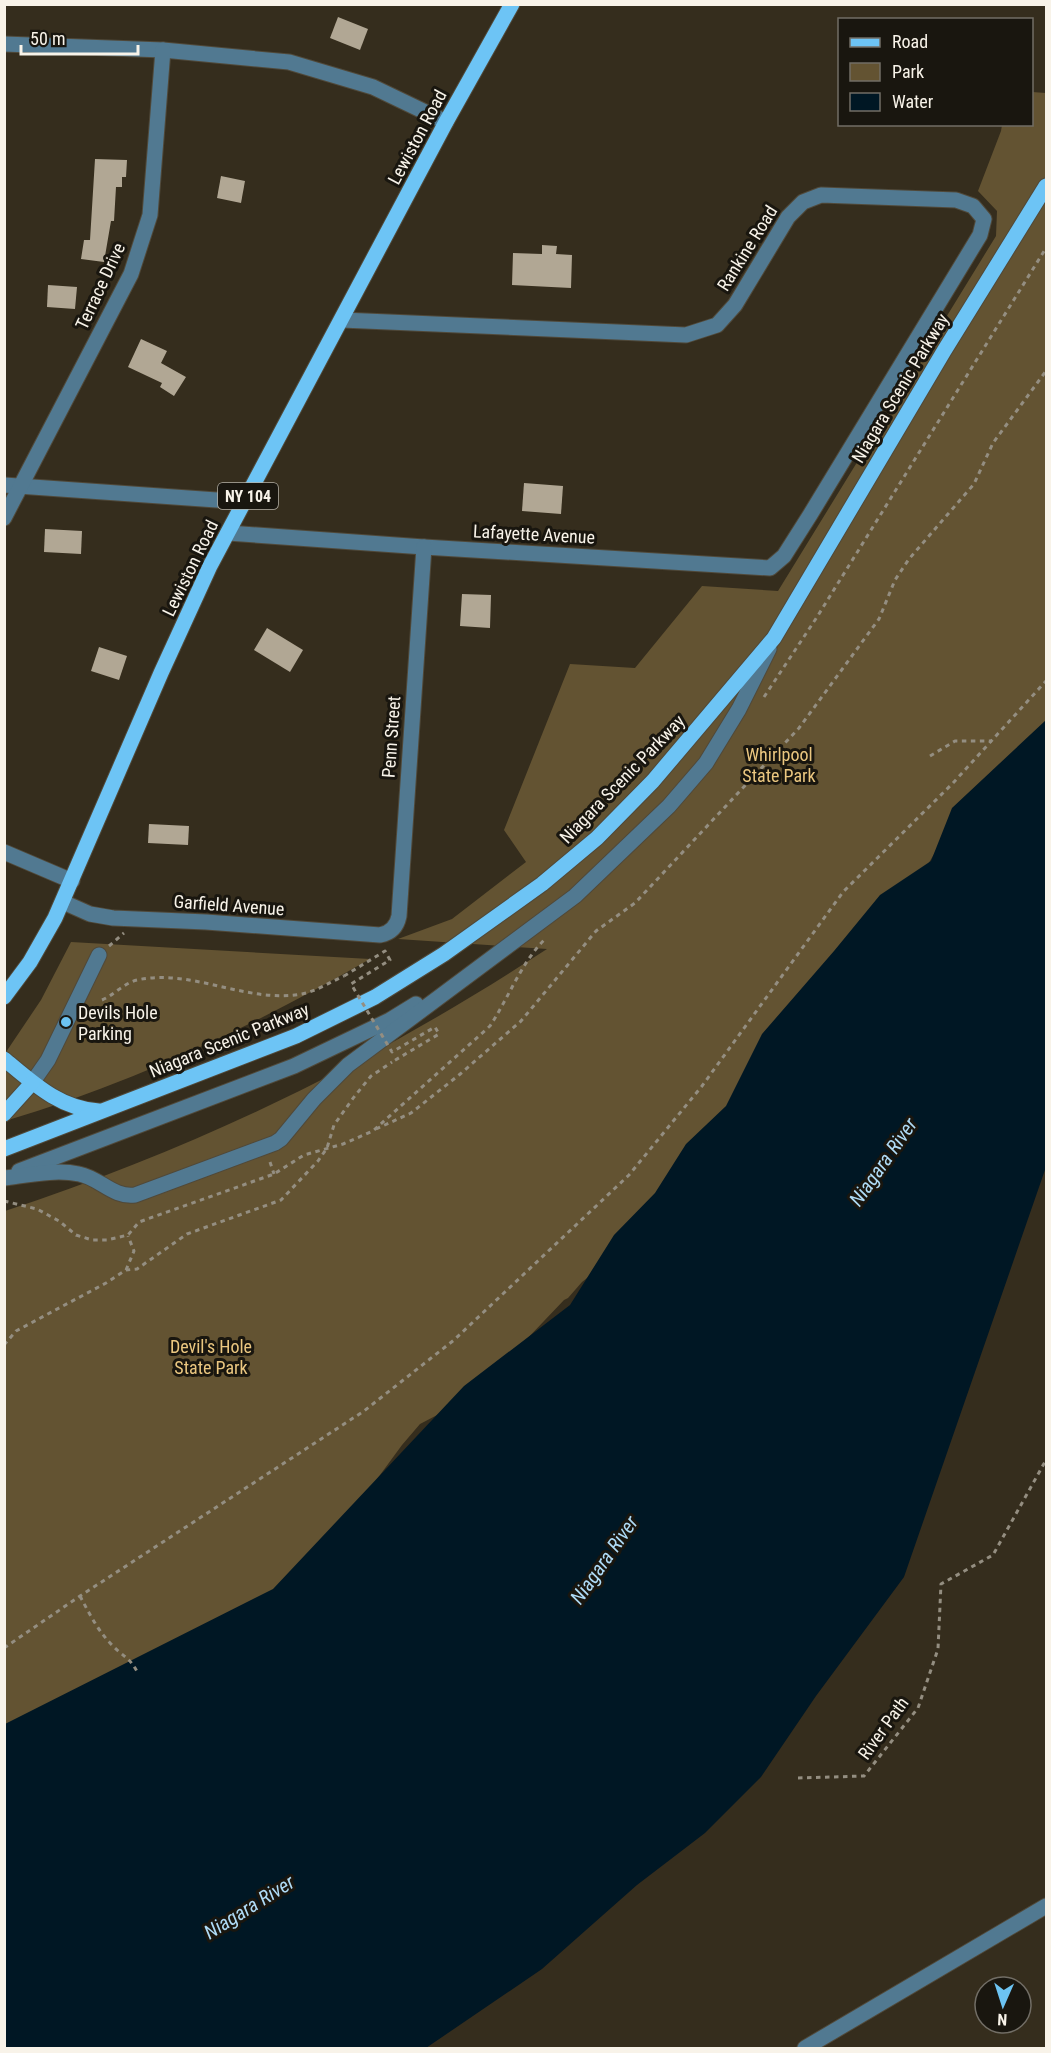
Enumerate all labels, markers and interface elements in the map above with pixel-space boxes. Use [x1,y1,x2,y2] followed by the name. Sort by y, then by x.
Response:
[21,18,138,56] scale bar
[838,18,1033,126] legend
[30,28,65,49] text: 50 m
[892,31,928,52] text: Road
[892,61,924,82] text: Park
[383,86,451,188] street label: Lewiston Road
[892,91,934,112] text: Water
[713,201,781,295] street label: Rankine Road
[71,239,129,333] street label: Terrace Drive
[847,309,953,466] street label: Niagara Scenic Parkway
[218,483,278,509] road number: NY 104
[158,517,222,619] street label: Lewiston Road
[472,520,596,548] street label: Lafayette Avenue
[378,695,404,779] street label: Penn Street
[555,710,689,848] street label: Niagara Scenic Parkway
[742,744,816,786] park label: Whirlpool State Park
[173,891,285,919] street label: Garfield Avenue
[146,998,312,1082] street label: Niagara Scenic Parkway
[78,1002,158,1044] place label: Devils Hole Parking
[59,1015,73,1029] marker: Devils Hole Parking
[844,1112,923,1211] water label: Niagara River
[170,1336,252,1378] park label: Devil's Hole State Park
[565,1510,644,1609] water label: Niagara River
[853,1693,913,1763] street label: River Path
[199,1869,299,1944] water label: Niagara River
[973,1975,1033,2035] north arrow
[997,2010,1008,2029] text: N

